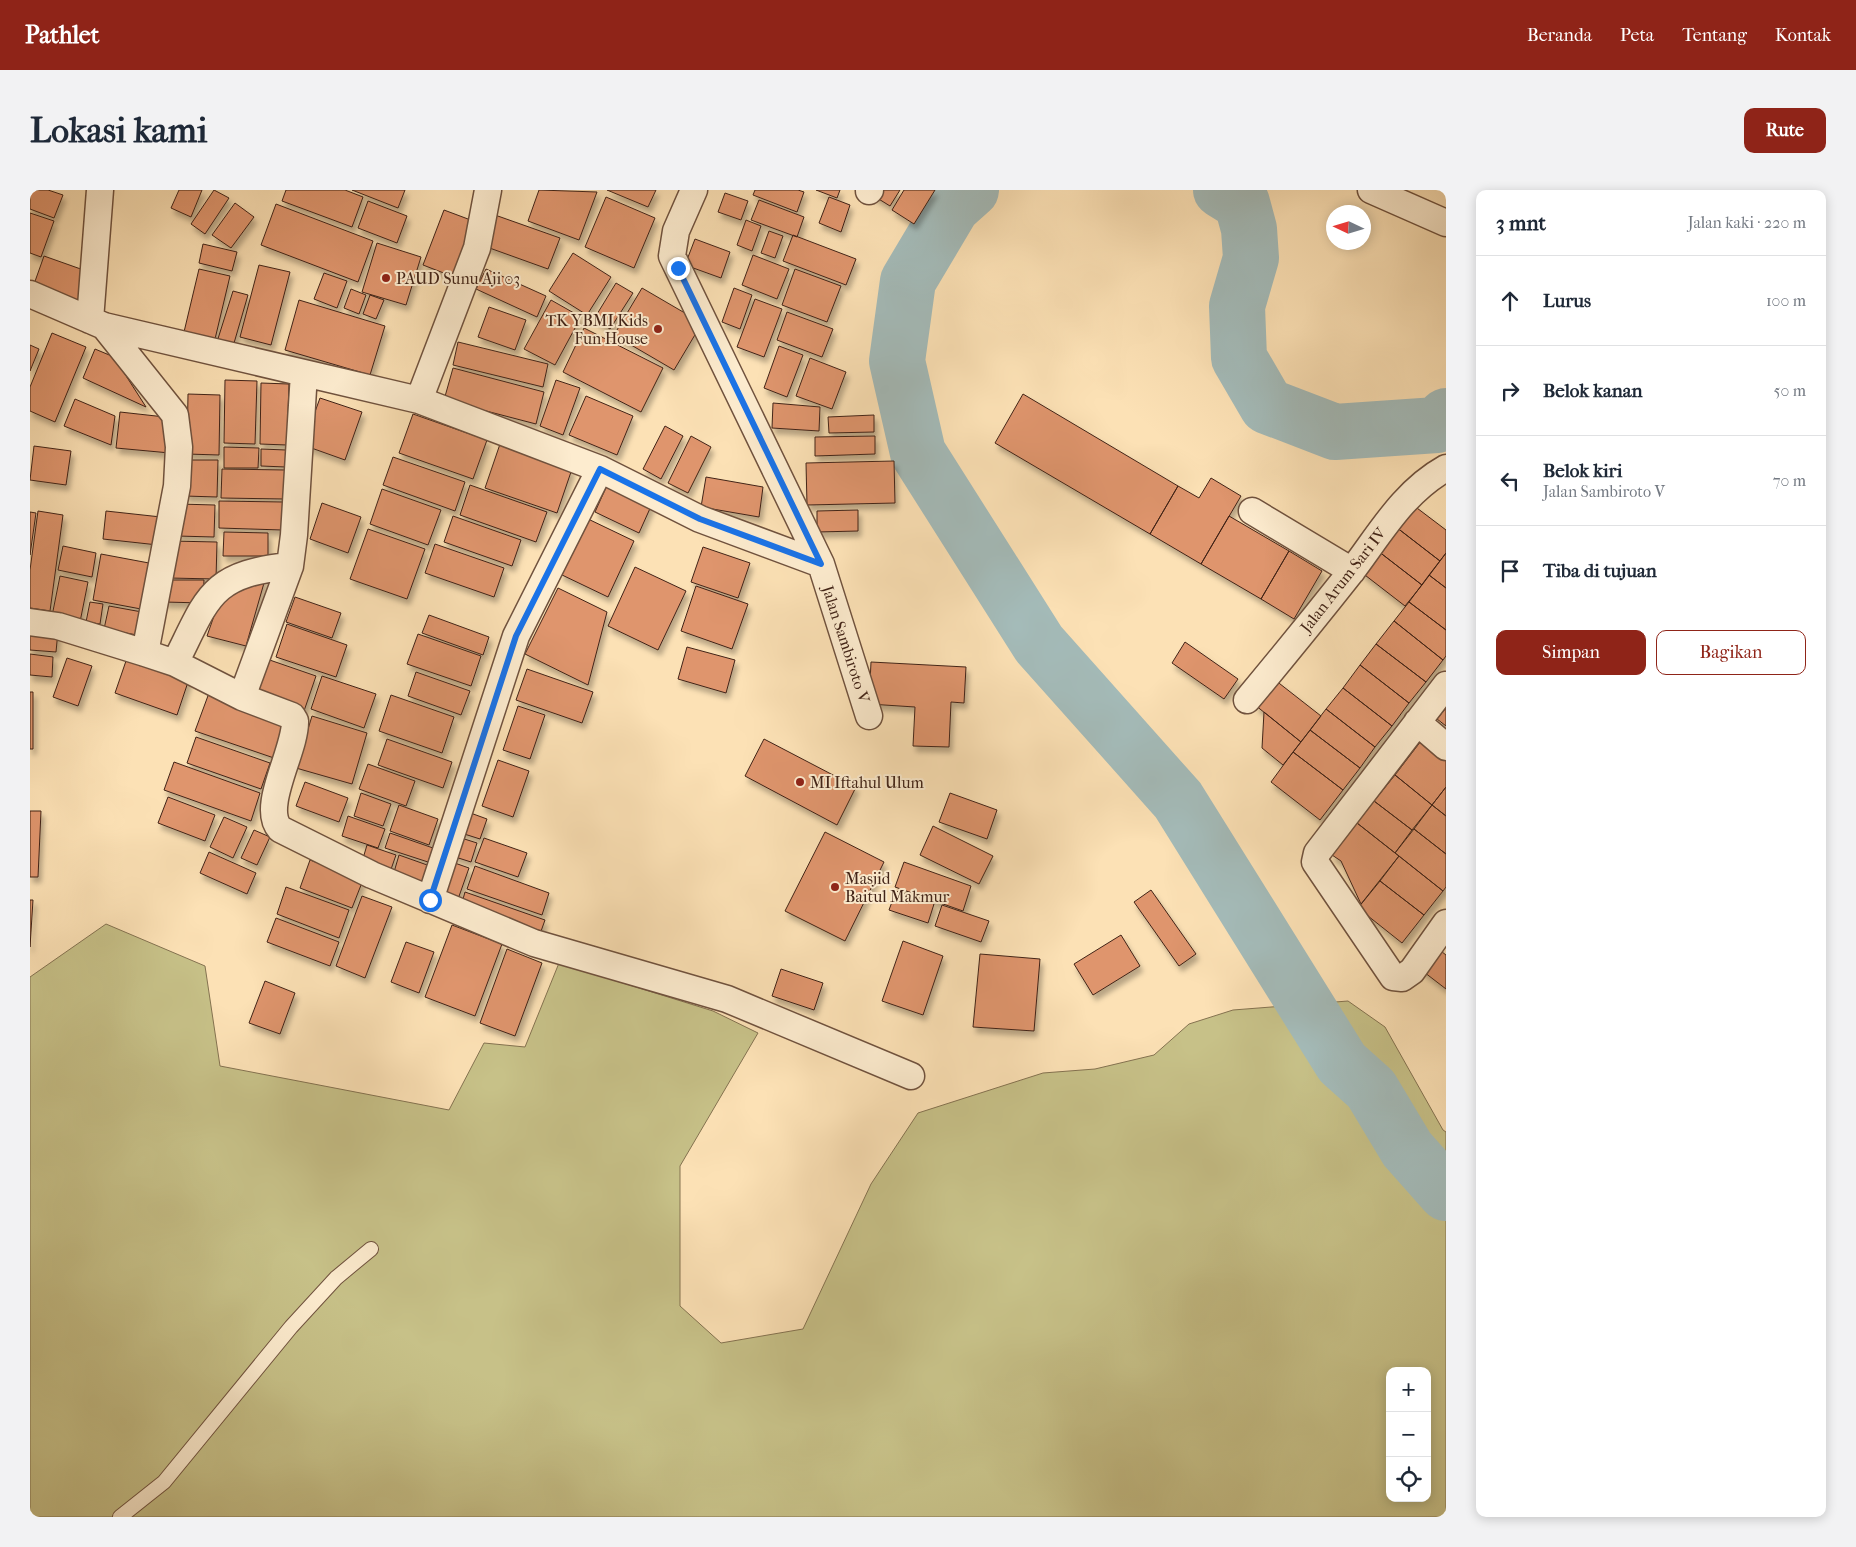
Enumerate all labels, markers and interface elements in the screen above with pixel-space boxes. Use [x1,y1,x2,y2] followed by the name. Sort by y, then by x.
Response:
[25,21,99,49] text: Pathlet
[1527,25,1592,46] text: Beranda
[1620,25,1654,46] text: Peta
[1682,25,1747,46] text: Tentang
[1775,25,1831,46] text: Kontak
[1744,108,1826,153] button: Rute
[30,110,207,151] text: Lokasi kami
[1326,205,1371,250] north arrow
[1496,211,1546,235] text: 3 mnt
[1688,213,1806,232] text: Jalan kaki · 220 m
[667,257,690,280] route end
[396,269,520,288] place label: PAUD Sunu Aji 03
[380,272,392,284] marker: PAUD Sunu Aji 03
[1496,287,1524,315] icon: ahead
[1543,290,1591,312] text: Lurus
[1766,291,1806,310] text: 100 m
[545,311,648,348] place label: TK YBMI Kids Fun House
[652,323,664,335] marker: TK YBMI Kids Fun House
[1496,377,1524,405] icon: right
[1543,380,1643,402] text: Belok kanan
[1774,381,1806,400] text: 50 m
[1543,460,1622,482] text: Belok kiri
[1496,467,1524,495] icon: left
[1773,471,1806,490] text: 70 m
[1543,482,1665,501] text: Jalan Sambiroto V
[1295,523,1390,638] street label: Jalan Arum Sari IV
[1496,557,1524,585] icon: arrive
[1543,560,1657,582] text: Tiba di tujuan
[817,581,874,705] street label: Jalan Sambiroto V
[1496,630,1646,675] button: Simpan
[1656,630,1806,675] button: Bagikan
[810,773,924,792] place label: MI Iftahul Ulum
[794,776,806,788] marker: MI Iftahul Ulum
[845,869,950,906] place label: Masjid Baitul Makmur
[829,881,841,893] marker: Masjid Baitul Makmur
[419,889,442,912] route start
[1386,1367,1431,1502] map controls
[1386,1367,1431,1412] button: +
[1386,1412,1431,1457] button: −
[1386,1457,1431,1502] button: locate

